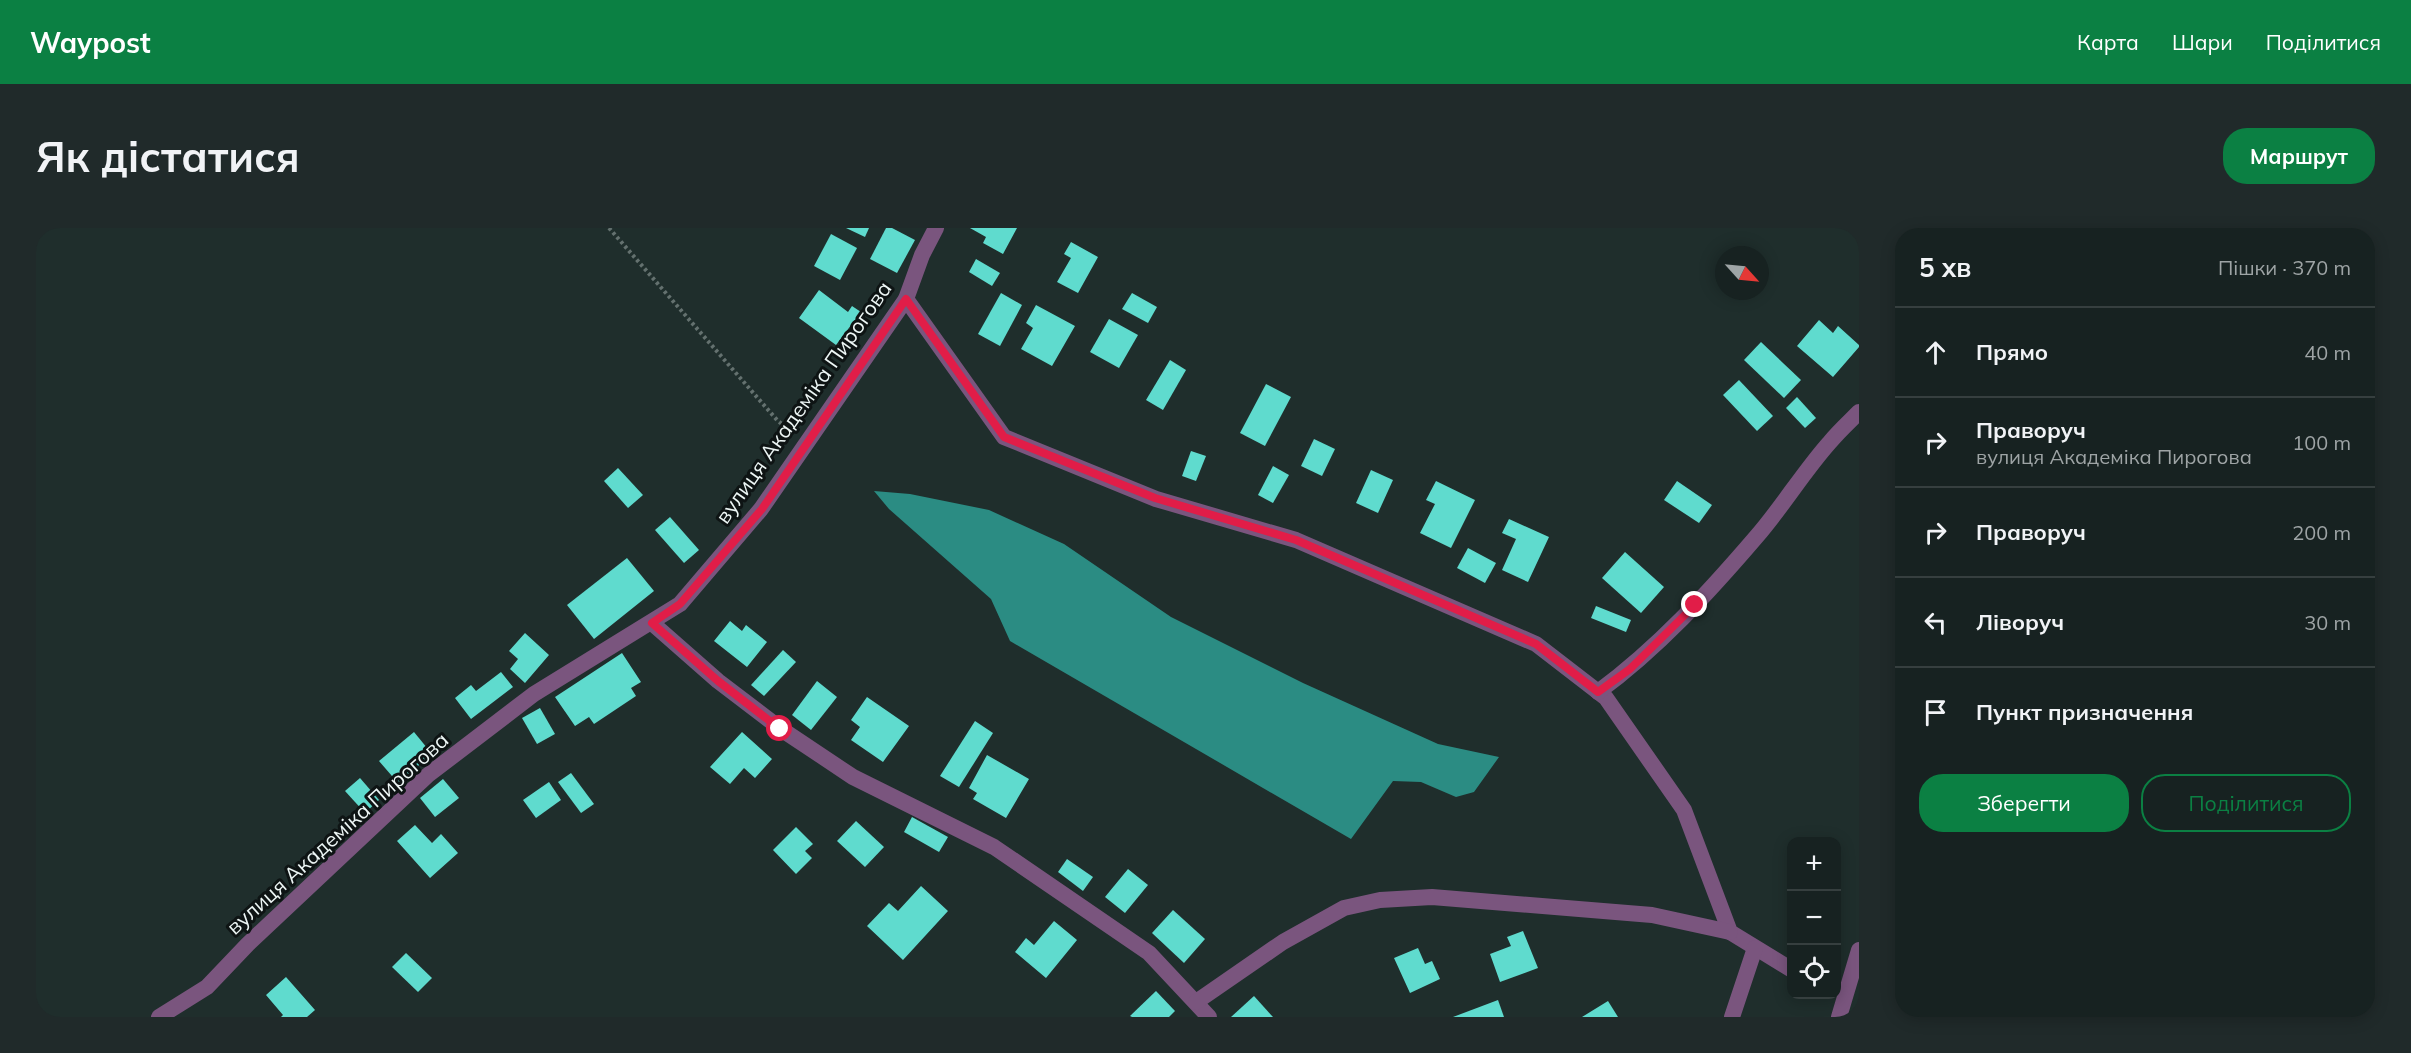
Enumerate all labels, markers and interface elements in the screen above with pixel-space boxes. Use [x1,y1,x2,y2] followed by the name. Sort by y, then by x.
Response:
[30,25,151,60] text: Waypost
[2077,29,2139,55] text: Карта
[2172,29,2233,55] text: Шари
[2266,29,2381,55] text: Поділитися
[2223,128,2375,184] button: Маршрут
[36,130,300,183] text: Як дістатися
[1715,246,1769,300] north arrow
[1919,251,1971,284] text: 5 хв
[2218,255,2351,280] text: Пішки · 370 m
[709,276,897,528] street label: вулиця Академіка Пирогова
[1919,336,1952,369] icon: ahead
[1976,338,2048,366] text: Прямо
[2304,340,2351,365] text: 40 m
[1976,416,2086,444] text: Праворуч
[1919,426,1952,459] icon: right
[2292,430,2351,455] text: 100 m
[1976,444,2252,469] text: вулиця Академіка Пирогова
[1919,516,1952,549] icon: right
[1976,518,2086,546] text: Праворуч
[2292,520,2351,545] text: 200 m
[1681,591,1707,617] route end
[1919,606,1952,639] icon: left
[1976,608,2064,636] text: Ліворуч
[2304,610,2351,635] text: 30 m
[1919,696,1952,729] icon: arrive
[1976,698,2193,726] text: Пункт призначення
[766,715,792,741] route start
[221,726,453,940] street label: вулиця Академіка Пирогова
[1919,774,2129,832] button: Зберегти
[2141,774,2351,832] button: Поділитися
[1787,837,1841,999] map controls
[1787,837,1841,891] button: +
[1787,891,1841,945] button: −
[1787,945,1841,999] button: locate

